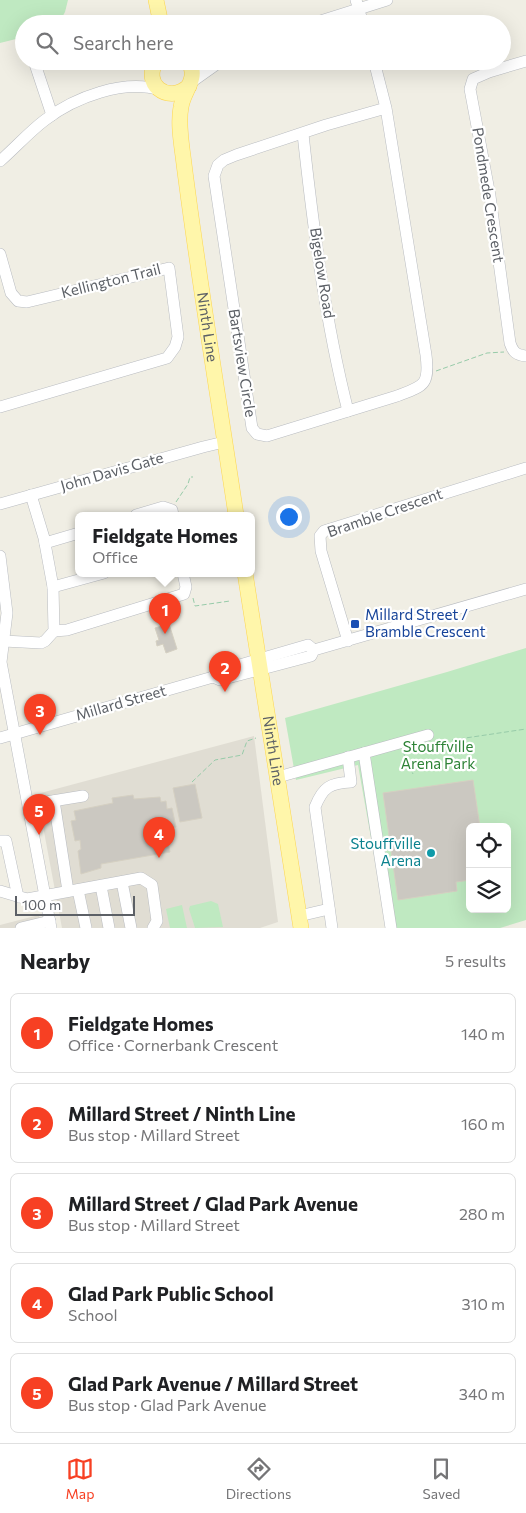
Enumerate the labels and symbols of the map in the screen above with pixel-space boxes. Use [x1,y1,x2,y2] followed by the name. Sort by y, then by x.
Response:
[469,126,509,264] street label: Pondmede Crescent
[307,226,339,320] street label: Bigelow Road
[59,259,162,301] street label: Kellington Trail
[194,291,222,363] street label: Ninth Line
[226,307,260,418] street label: Bartsview Circle
[58,448,165,494] street label: John Davis Gate
[325,484,445,540] street label: Bramble Crescent
[276,504,302,530] your location
[149,593,181,634] pin: 1
[365,605,486,640] place label: Millard Street / Bramble Crescent
[349,618,361,630] marker: Millard Street / Bramble Crescent
[209,651,241,692] pin: 2
[73,681,168,724] street label: Millard Street
[24,694,56,735] pin: 3
[260,714,288,787] street label: Ninth Line
[401,737,475,772] park label: Stouffville Arena Park
[23,794,55,835] pin: 5
[143,817,175,858] pin: 4
[350,834,421,869] place label: Stouffville Arena
[425,847,437,859] marker: Stouffville Arena
[15,893,135,916] scale bar

